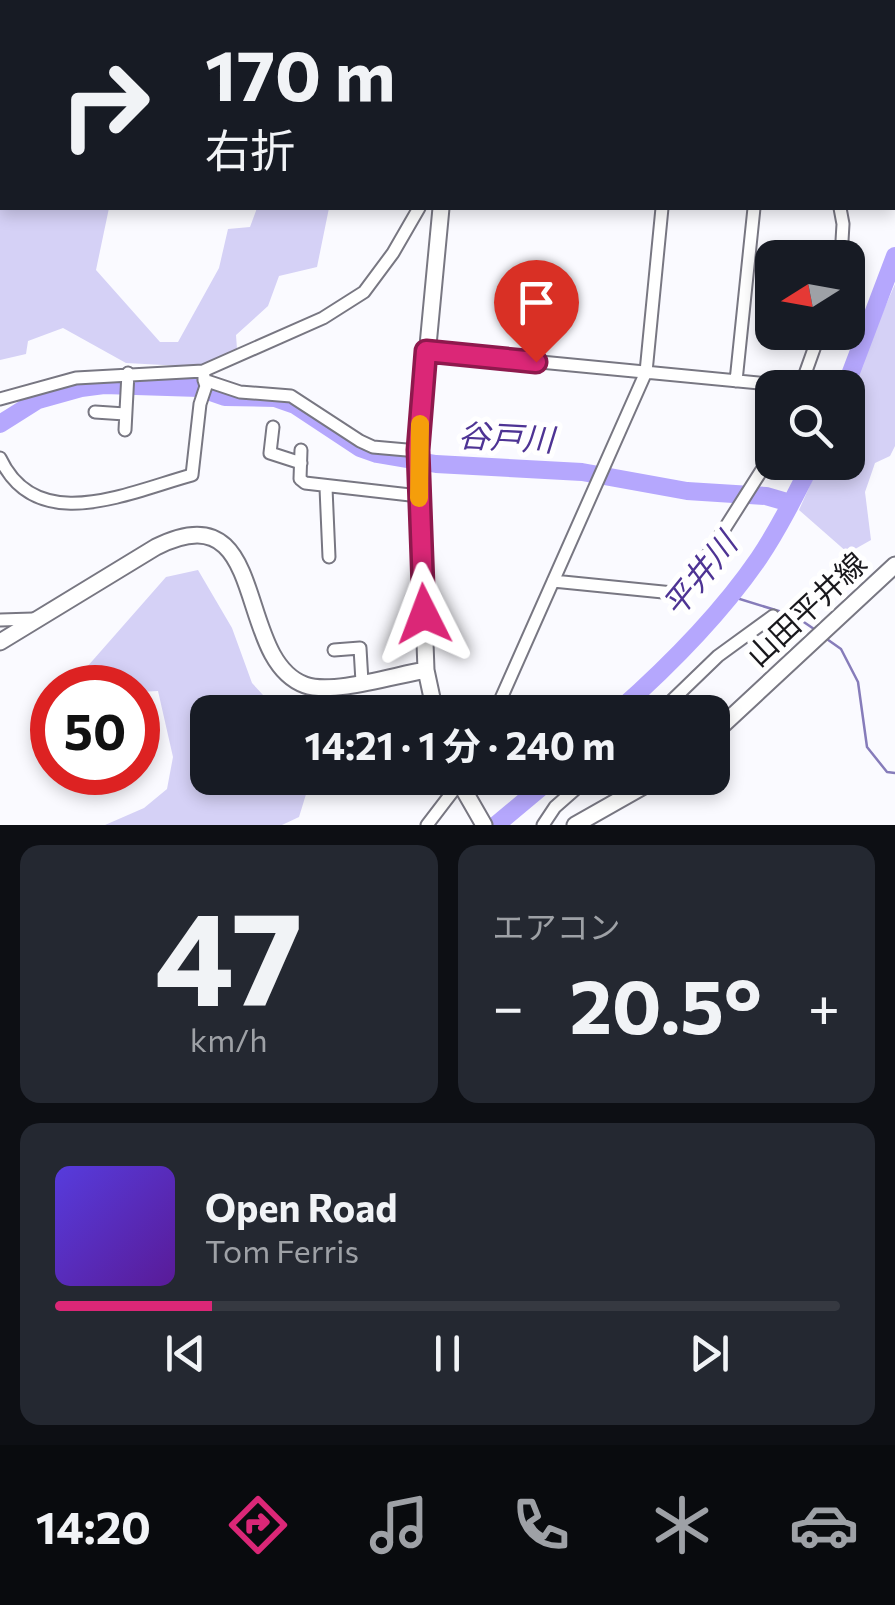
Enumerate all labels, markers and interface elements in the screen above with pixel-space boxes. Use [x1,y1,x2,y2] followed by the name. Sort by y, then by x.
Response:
[205,30,396,115] text: 170 m
[40,40,170,170] icon: right
[205,121,295,176] text: 右折
[755,240,865,350] north arrow
[755,240,865,480] map controls
[494,260,579,363] pin
[509,275,564,330] icon: arrive
[755,370,865,480] button: search
[457,414,558,459] water label: 谷戸川
[653,522,746,624] water label: 平井川
[738,543,873,673] street label: 山田平井線
[372,562,476,666] position arrow
[30,665,160,795] speed limit sign: 50
[304,721,616,768] text: 14:21 · 1 分 · 240 m
[154,874,303,1033] text: 47
[493,906,621,946] text: エアコン
[569,958,762,1049] text: 20.5°
[493,971,524,1038] text: −
[808,971,840,1038] text: +
[190,1019,268,1059] text: km/h
[205,1183,398,1230] text: Open Road
[205,1230,359,1270] text: Tom Ferris
[158,1326,213,1381] icon: previous
[420,1326,475,1381] icon: pause
[682,1326,737,1381] icon: next
[223,1490,293,1560] icon: directions
[364,1490,434,1560] icon: music
[506,1490,576,1560] icon: phone
[647,1490,717,1560] icon: climate
[789,1490,859,1560] icon: car
[36,1498,151,1553] text: 14:20

